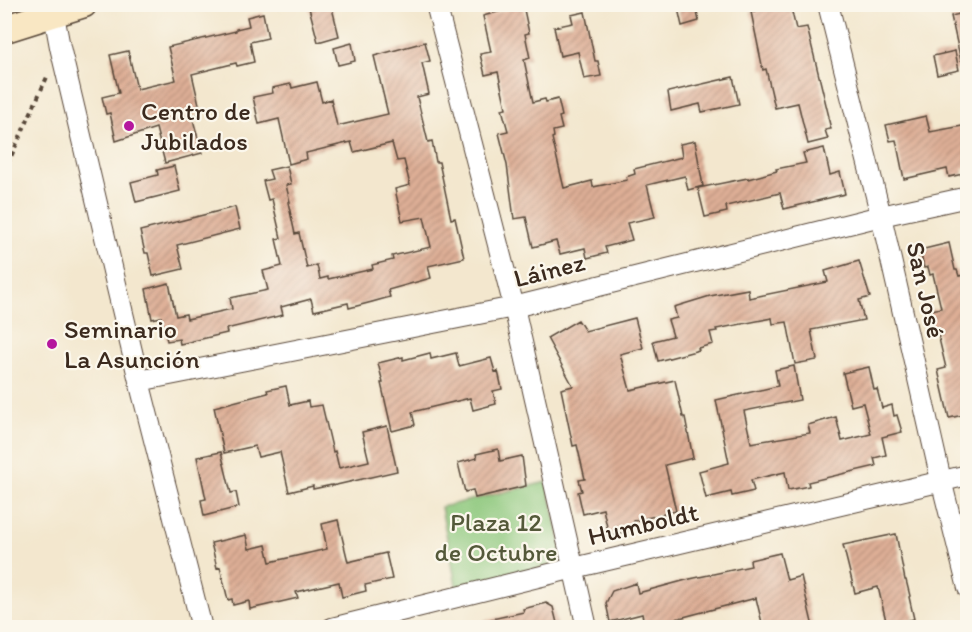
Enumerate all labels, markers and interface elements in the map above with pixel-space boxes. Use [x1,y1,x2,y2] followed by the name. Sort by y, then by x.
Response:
[141,95,251,157] place label: Centro de Jubilados
[122,119,136,133] marker: Centro de Jubilados
[899,239,953,341] street label: San José
[510,246,588,294] street label: Láinez
[64,313,200,375] place label: Seminario La Asunción
[45,337,59,351] marker: Seminario La Asunción
[585,496,702,552] street label: Humboldt
[435,506,557,568] park label: Plaza 12 de Octubre

